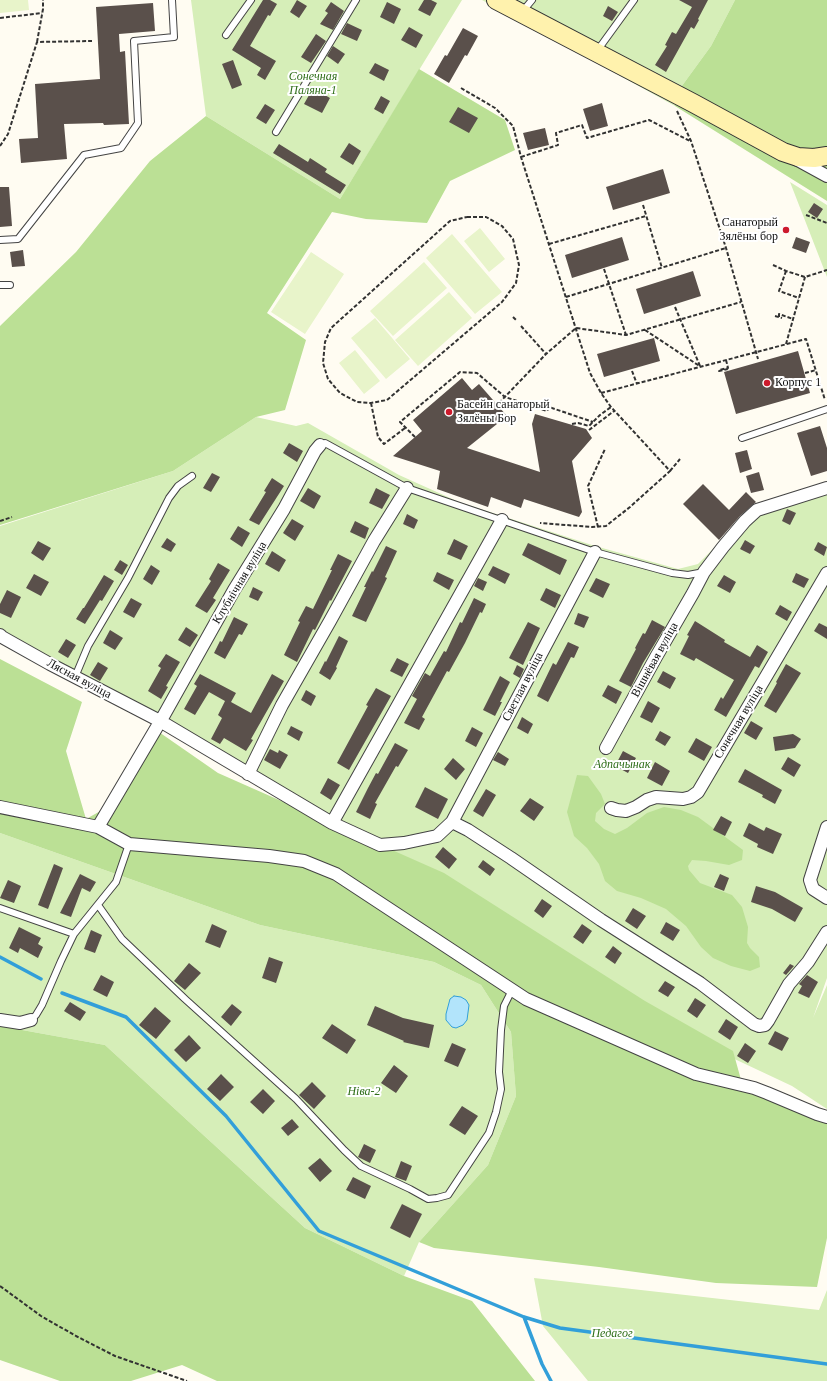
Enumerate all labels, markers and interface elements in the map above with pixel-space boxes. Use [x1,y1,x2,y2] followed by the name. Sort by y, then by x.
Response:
[289,70,337,98] park label: Сонечная Паляна-1
[720,216,778,244] place label: Санаторый Зялёны бор
[781,225,791,235] marker: Санаторый Зялёны бор
[775,376,821,390] place label: Корпус 1
[762,378,772,388] marker: Корпус 1
[457,398,550,426] place label: Басейн санаторый Зялёны Бор
[444,407,454,417] marker: Басейн санаторый Зялёны Бор
[210,539,270,627] street label: Клубнічная вуліца
[628,620,682,700] street label: Вішнёвая вуліца
[499,650,547,724] street label: Светлая вуліца
[44,656,114,702] street label: Лясная вуліца
[711,682,767,762] street label: Сонечная вуліца
[594,758,650,772] park label: Адпачынак
[347,1085,381,1099] park label: Ніва-2
[591,1327,633,1341] park label: Педагог

